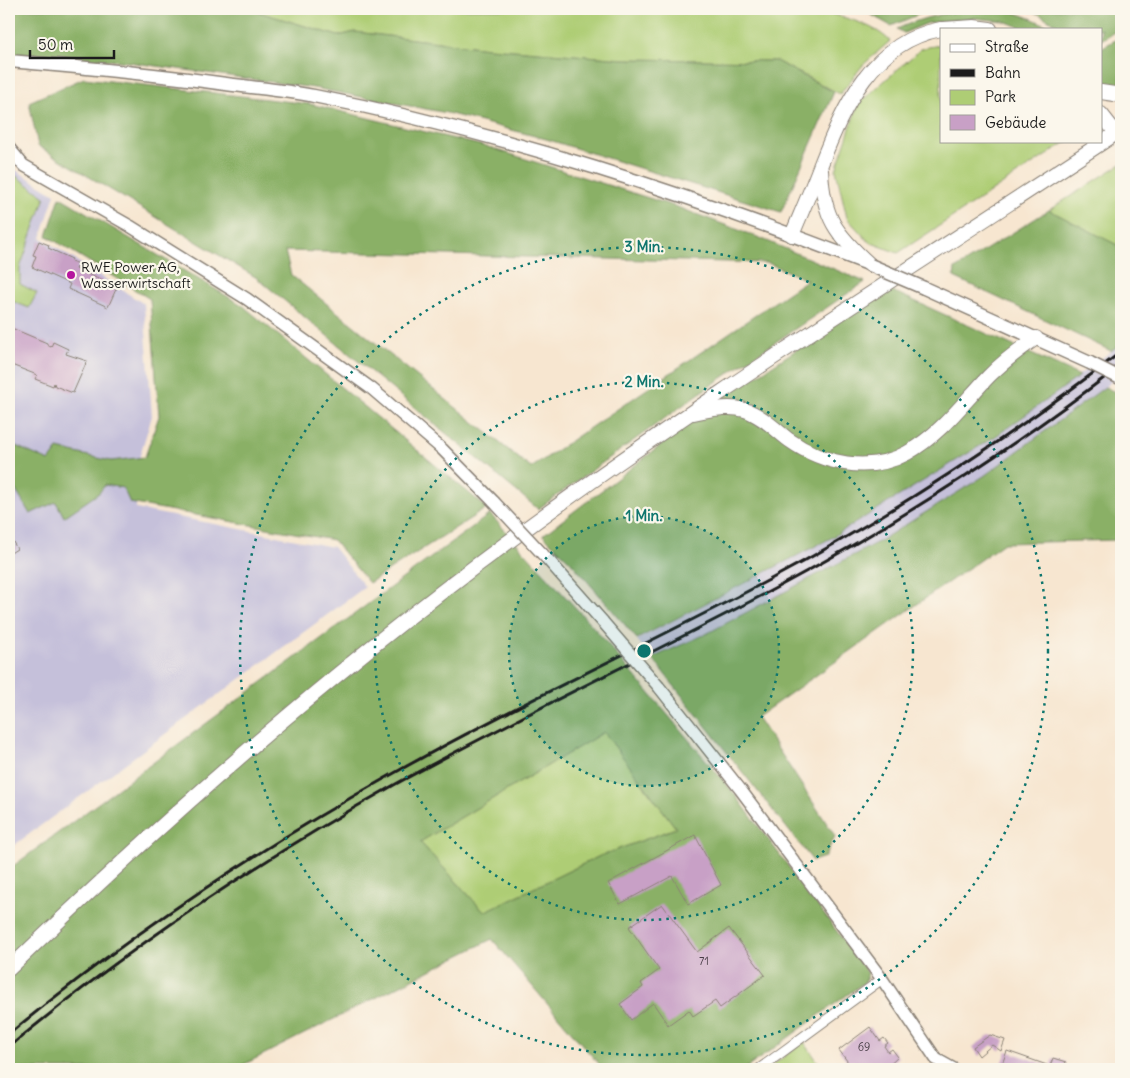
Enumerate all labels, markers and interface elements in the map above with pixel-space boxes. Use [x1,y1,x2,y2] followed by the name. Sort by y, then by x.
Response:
[30,28,114,60] scale bar
[940,28,1102,142] legend
[38,35,73,54] text: 50 m
[985,37,1029,56] text: Straße
[985,63,1021,82] text: Bahn
[985,87,1016,106] text: Park
[985,113,1046,132] text: Gebäude
[624,237,664,256] text: 3 Min.
[81,258,191,292] place label: RWE Power AG, Wasserwirtschaft
[65,269,77,281] marker: RWE Power AG, Wasserwirtschaft
[624,372,664,391] text: 2 Min.
[626,506,662,525] text: 1 Min.
[635,642,653,660] centre of rings
[699,954,709,968] house number: 71
[858,1040,870,1054] house number: 69

